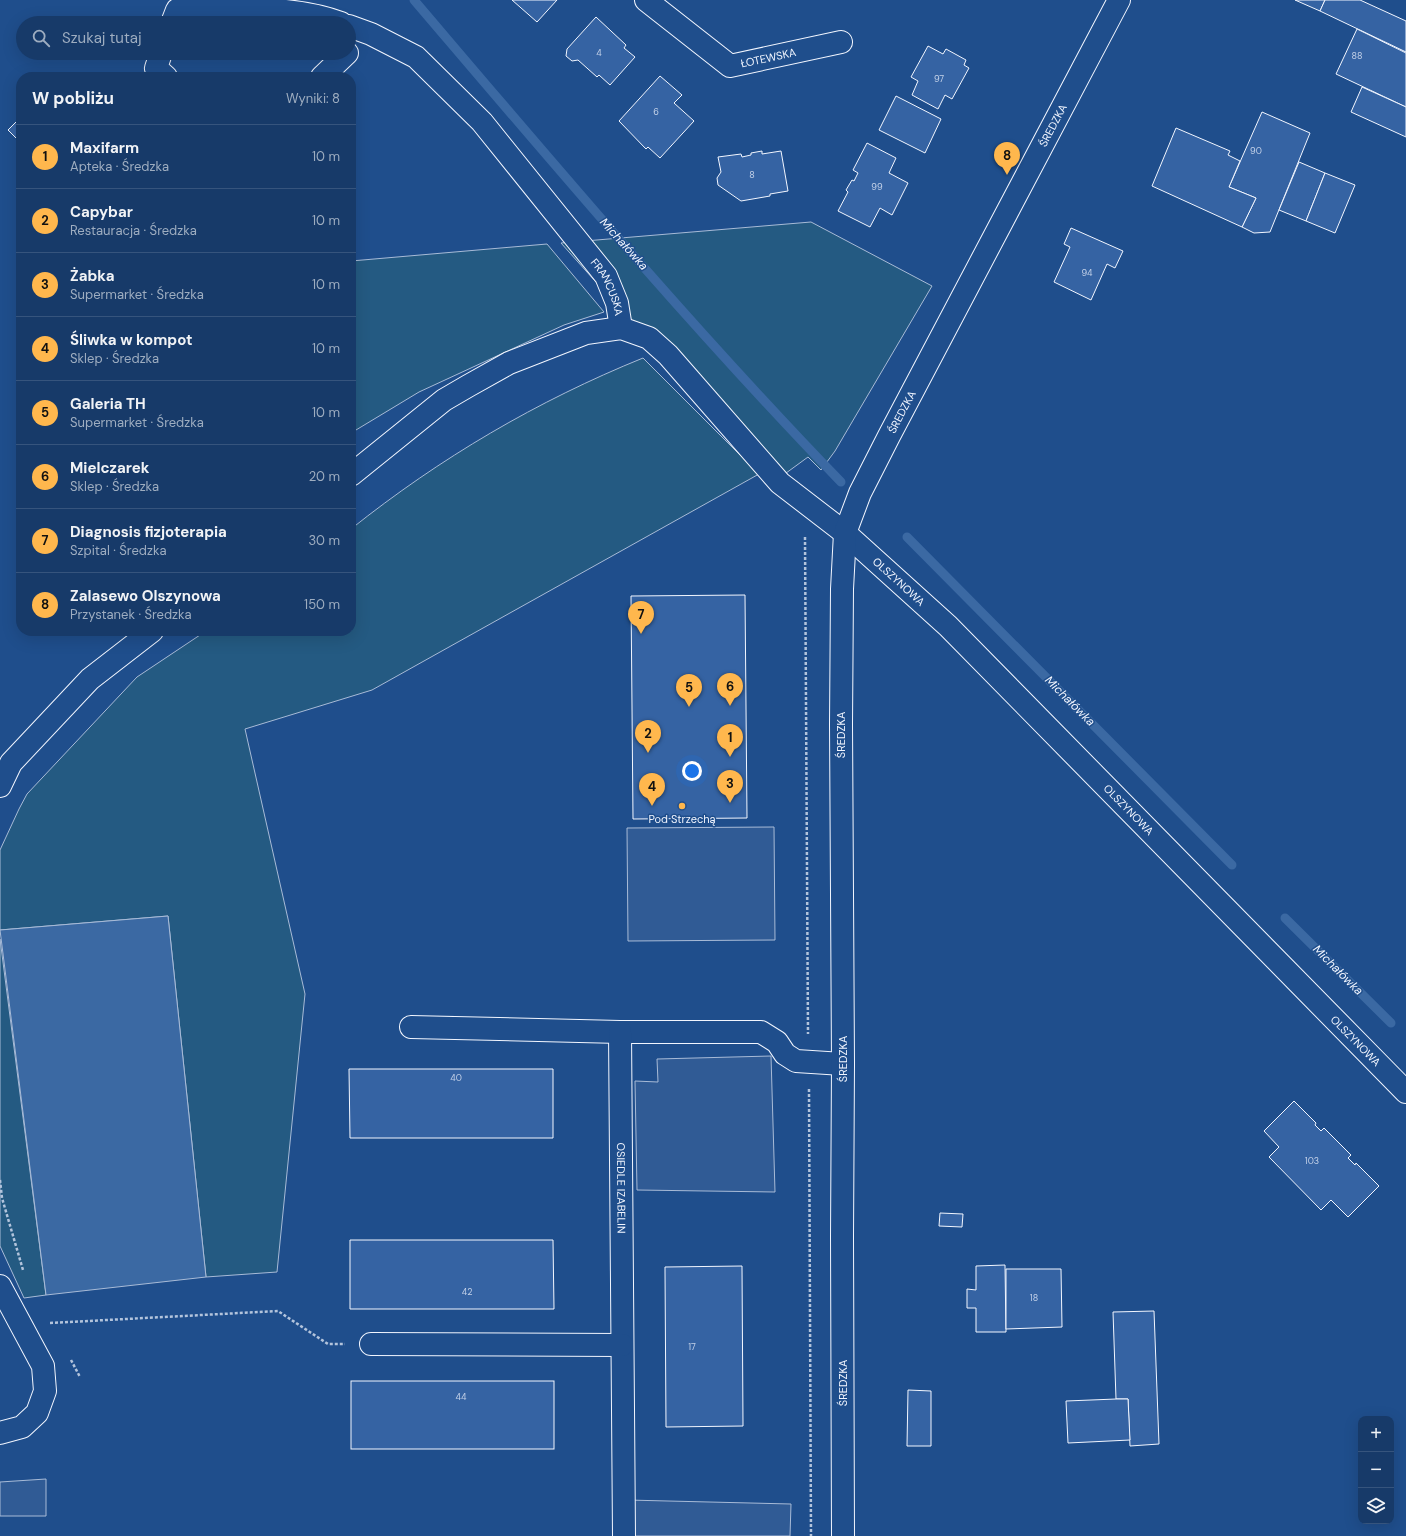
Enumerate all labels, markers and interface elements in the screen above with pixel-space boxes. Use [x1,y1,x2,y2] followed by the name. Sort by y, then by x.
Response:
[16,16,356,60] search box
[30,27,52,49] icon: search
[62,28,142,48] text: Szukaj tutaj
[739,45,797,71] street label: ŁOTEWSKA
[596,47,602,59] house number: 4
[1352,50,1362,62] house number: 88
[934,73,944,85] house number: 97
[32,87,114,109] text: W pobliżu
[286,90,340,107] text: Wyniki: 8
[1036,102,1070,149] street label: ŚREDZKA
[653,106,659,118] house number: 6
[70,138,139,158] text: Maxifarm
[994,142,1020,175] pin: 8
[1250,145,1262,157] house number: 90
[43,148,47,165] text: 1
[312,148,340,165] text: 10 m
[70,158,169,175] text: Apteka · Średzka
[749,169,755,181] house number: 8
[871,181,883,193] house number: 99
[70,202,133,222] text: Capybar
[41,212,49,229] text: 2
[312,212,340,229] text: 10 m
[596,215,652,274] water label: Michałówka
[70,222,197,239] text: Restauracja · Średzka
[588,256,626,317] street label: FRANCUSKA
[70,266,114,286] text: Żabka
[1081,267,1093,279] house number: 94
[41,276,49,293] text: 3
[312,276,340,293] text: 10 m
[70,286,204,303] text: Supermarket · Średzka
[70,330,192,350] text: Śliwka w kompot
[41,340,49,357] text: 4
[312,340,340,357] text: 10 m
[70,350,159,367] text: Sklep · Średzka
[885,388,919,436] street label: ŚREDZKA
[70,394,146,414] text: Galeria TH
[41,404,49,421] text: 5
[312,404,340,421] text: 10 m
[70,414,204,431] text: Supermarket · Średzka
[70,458,149,478] text: Mielczarek
[41,468,49,485] text: 6
[309,468,340,485] text: 20 m
[70,478,159,495] text: Sklep · Średzka
[70,522,227,542] text: Diagnosis fizjoterapia
[42,532,48,549] text: 7
[308,532,340,549] text: 30 m
[70,542,166,559] text: Szpital · Średzka
[870,554,928,609] street label: OLSZYNOWA
[70,586,221,606] text: Zalasewo Olszynowa
[41,596,49,613] text: 8
[304,596,340,613] text: 150 m
[628,601,654,634] pin: 7
[70,606,192,623] text: Przystanek · Średzka
[1041,672,1099,730] water label: Michałówka
[717,673,743,706] pin: 6
[676,674,702,707] pin: 5
[834,712,848,758] street label: ŚREDZKA
[635,720,661,753] pin: 2
[717,724,743,757] pin: 1
[682,761,702,781] your location
[717,770,743,803] pin: 3
[639,773,665,806] pin: 4
[1101,781,1157,838] street label: OLSZYNOWA
[677,801,687,811] marker: Pod Strzechą
[648,812,716,826] place label: Pod Strzechą
[1309,941,1367,999] water label: Michałówka
[1328,1012,1384,1069] street label: OLSZYNOWA
[836,1036,850,1082] street label: ŚREDZKA
[450,1072,462,1084] house number: 40
[614,1142,629,1234] street label: OSIEDLE IZABELIN
[1305,1155,1319,1167] house number: 103
[462,1286,472,1298] house number: 42
[1030,1292,1038,1304] house number: 18
[688,1341,696,1353] house number: 17
[836,1360,850,1406] street label: ŚREDZKA
[456,1391,467,1403] house number: 44
[1358,1416,1394,1524] map controls
[1358,1416,1394,1452] button: +
[1358,1452,1394,1488] button: −
[1358,1488,1394,1524] button: layers

